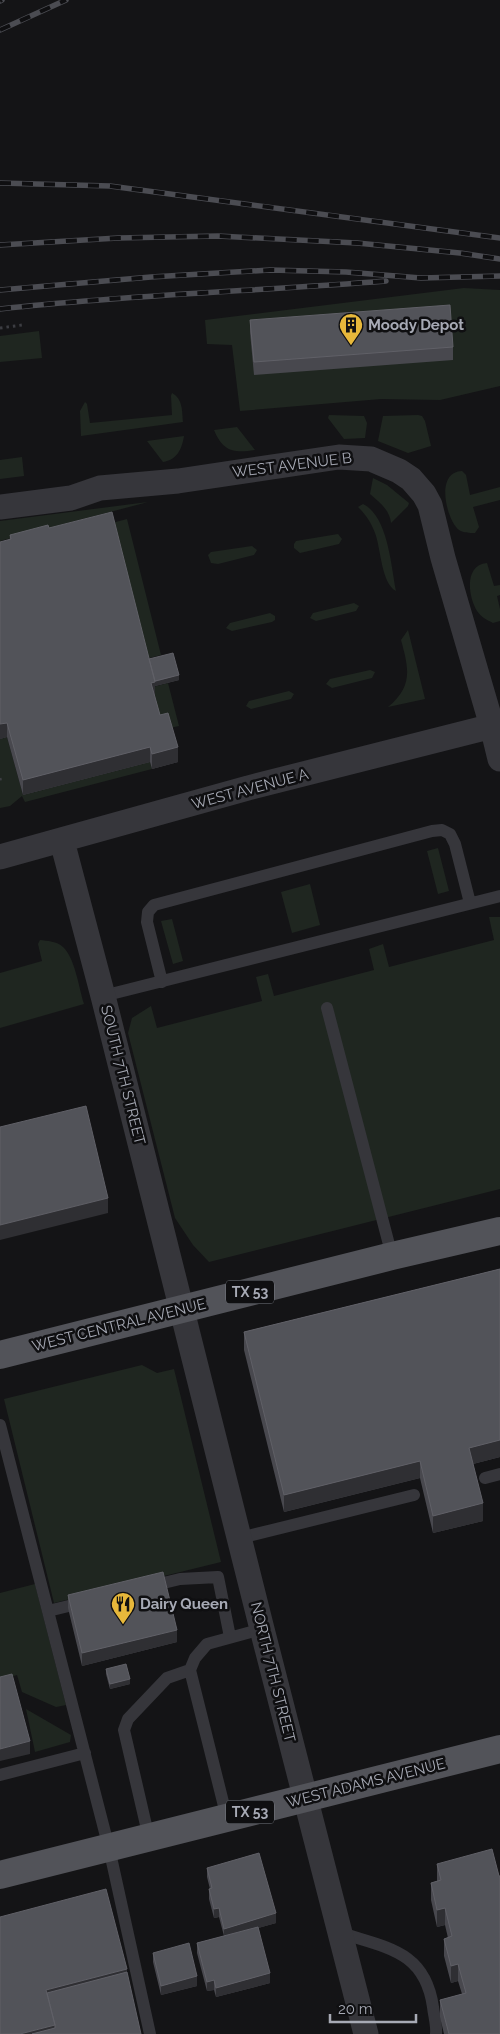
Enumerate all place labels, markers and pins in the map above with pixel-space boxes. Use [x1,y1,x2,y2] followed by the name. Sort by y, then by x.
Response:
[338,312,364,346] building icon: Moody Depot
[368,316,464,334] place label: Moody Depot
[110,1591,136,1625] restaurant icon: Dairy Queen
[140,1595,228,1613] place label: Dairy Queen

